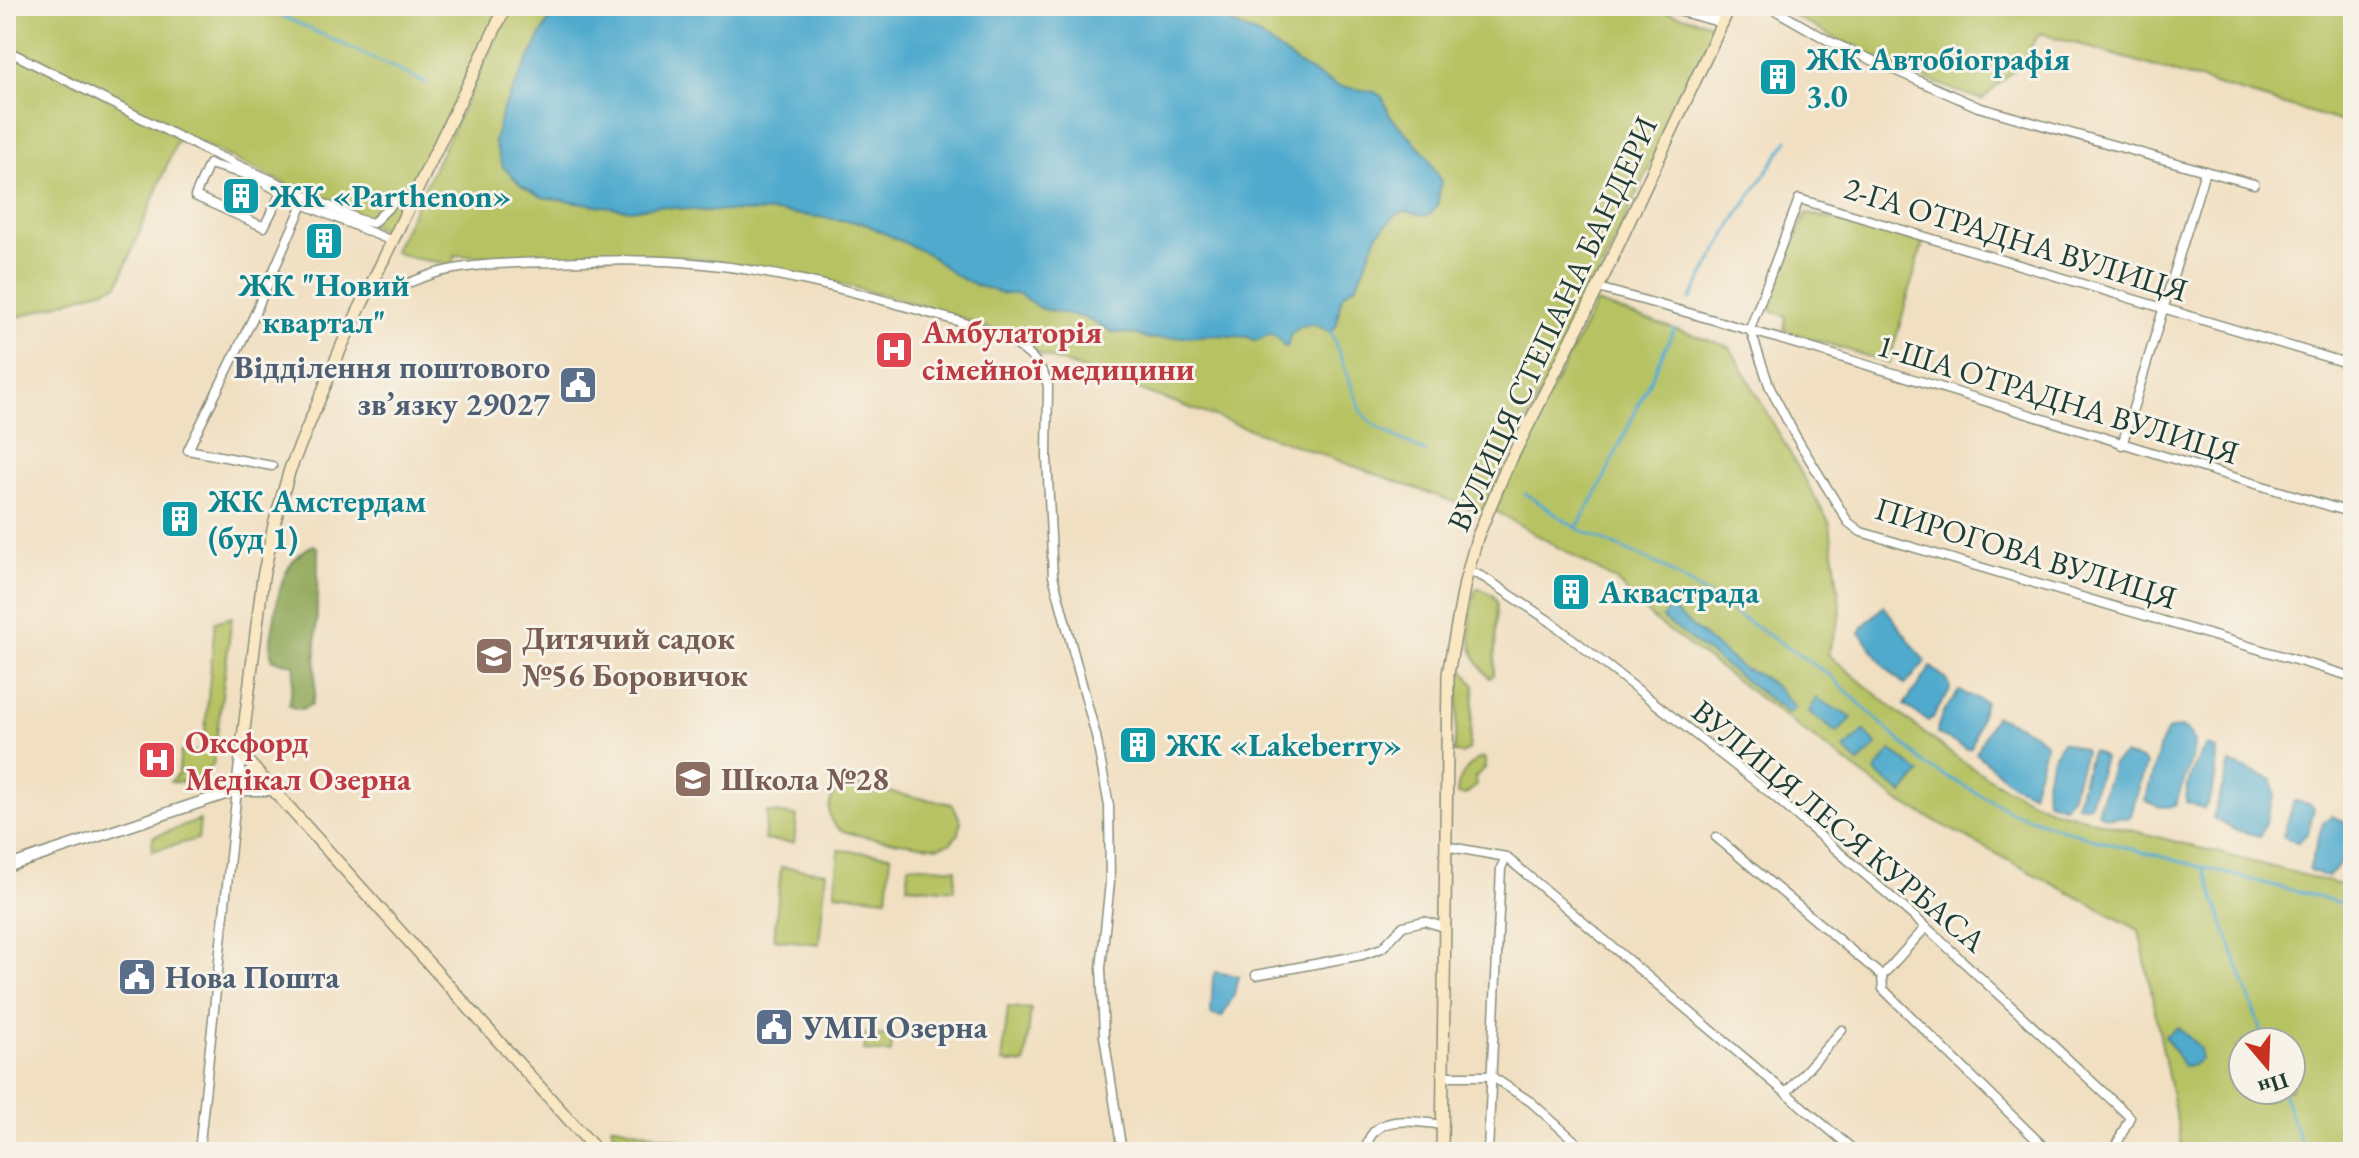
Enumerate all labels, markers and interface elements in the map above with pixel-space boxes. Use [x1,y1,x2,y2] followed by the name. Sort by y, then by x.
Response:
[1805,38,2070,117] place label: ЖК Автобіографія 3.0
[1757,56,1799,98] building icon: ЖК Автобіографія 3.0
[1437,110,1667,538] street label: ВУЛИЦЯ СТЕПАНА БАНДЕРИ
[1839,167,2193,311] street label: 2-ГА ОТРАДНА ВУЛИЦЯ
[220,175,262,217] building icon: ЖК «Parthenon»
[268,175,511,217] place label: ЖК «Parthenon»
[303,220,345,262] building icon: ЖК "Новий квартал"
[237,264,410,343] place label: ЖК "Новий квартал"
[921,311,1195,390] place label: Амбулаторія сімейної медицини
[1872,324,2244,474] street label: 1-ША ОТРАДНА ВУЛИЦЯ
[873,329,915,371] hospital icon: Амбулаторія сімейної медицини
[234,346,550,425] place label: Відділення поштового зв’язку 29027
[557,364,599,406] public building icon: Відділення поштового зв’язку 29027
[207,480,427,559] place label: ЖК Амстердам (буд 1)
[1870,487,2182,619] street label: ПИРОГОВА ВУЛИЦЯ
[159,498,201,540] building icon: ЖК Амстердам (буд 1)
[1550,571,1592,613] building icon: Аквастрада
[1598,571,1760,613] place label: Аквастрада
[522,617,748,696] place label: Дитячий садок №56 Боровичок
[473,635,515,677] school or university icon: Дитячий садок №56 Боровичок
[1683,690,1996,962] street label: ВУЛИЦЯ ЛЕСЯ КУРБАСА
[185,721,412,800] place label: Оксфорд Медікал Озерна
[1117,724,1159,766] building icon: ЖК «Lakeberry»
[1165,724,1402,766] place label: ЖК «Lakeberry»
[136,739,178,781] hospital icon: Оксфорд Медікал Озерна
[672,758,714,800] school or university icon: Школа №28
[721,758,889,800] place label: Школа №28
[116,956,158,998] public building icon: Нова Пошта
[165,956,340,998] place label: Нова Пошта
[753,1006,795,1048] public building icon: УМП Озерна
[801,1006,989,1048] place label: УМП Озерна
[2227,1026,2307,1106] north arrow
[2254,1066,2292,1103] text: Пн

